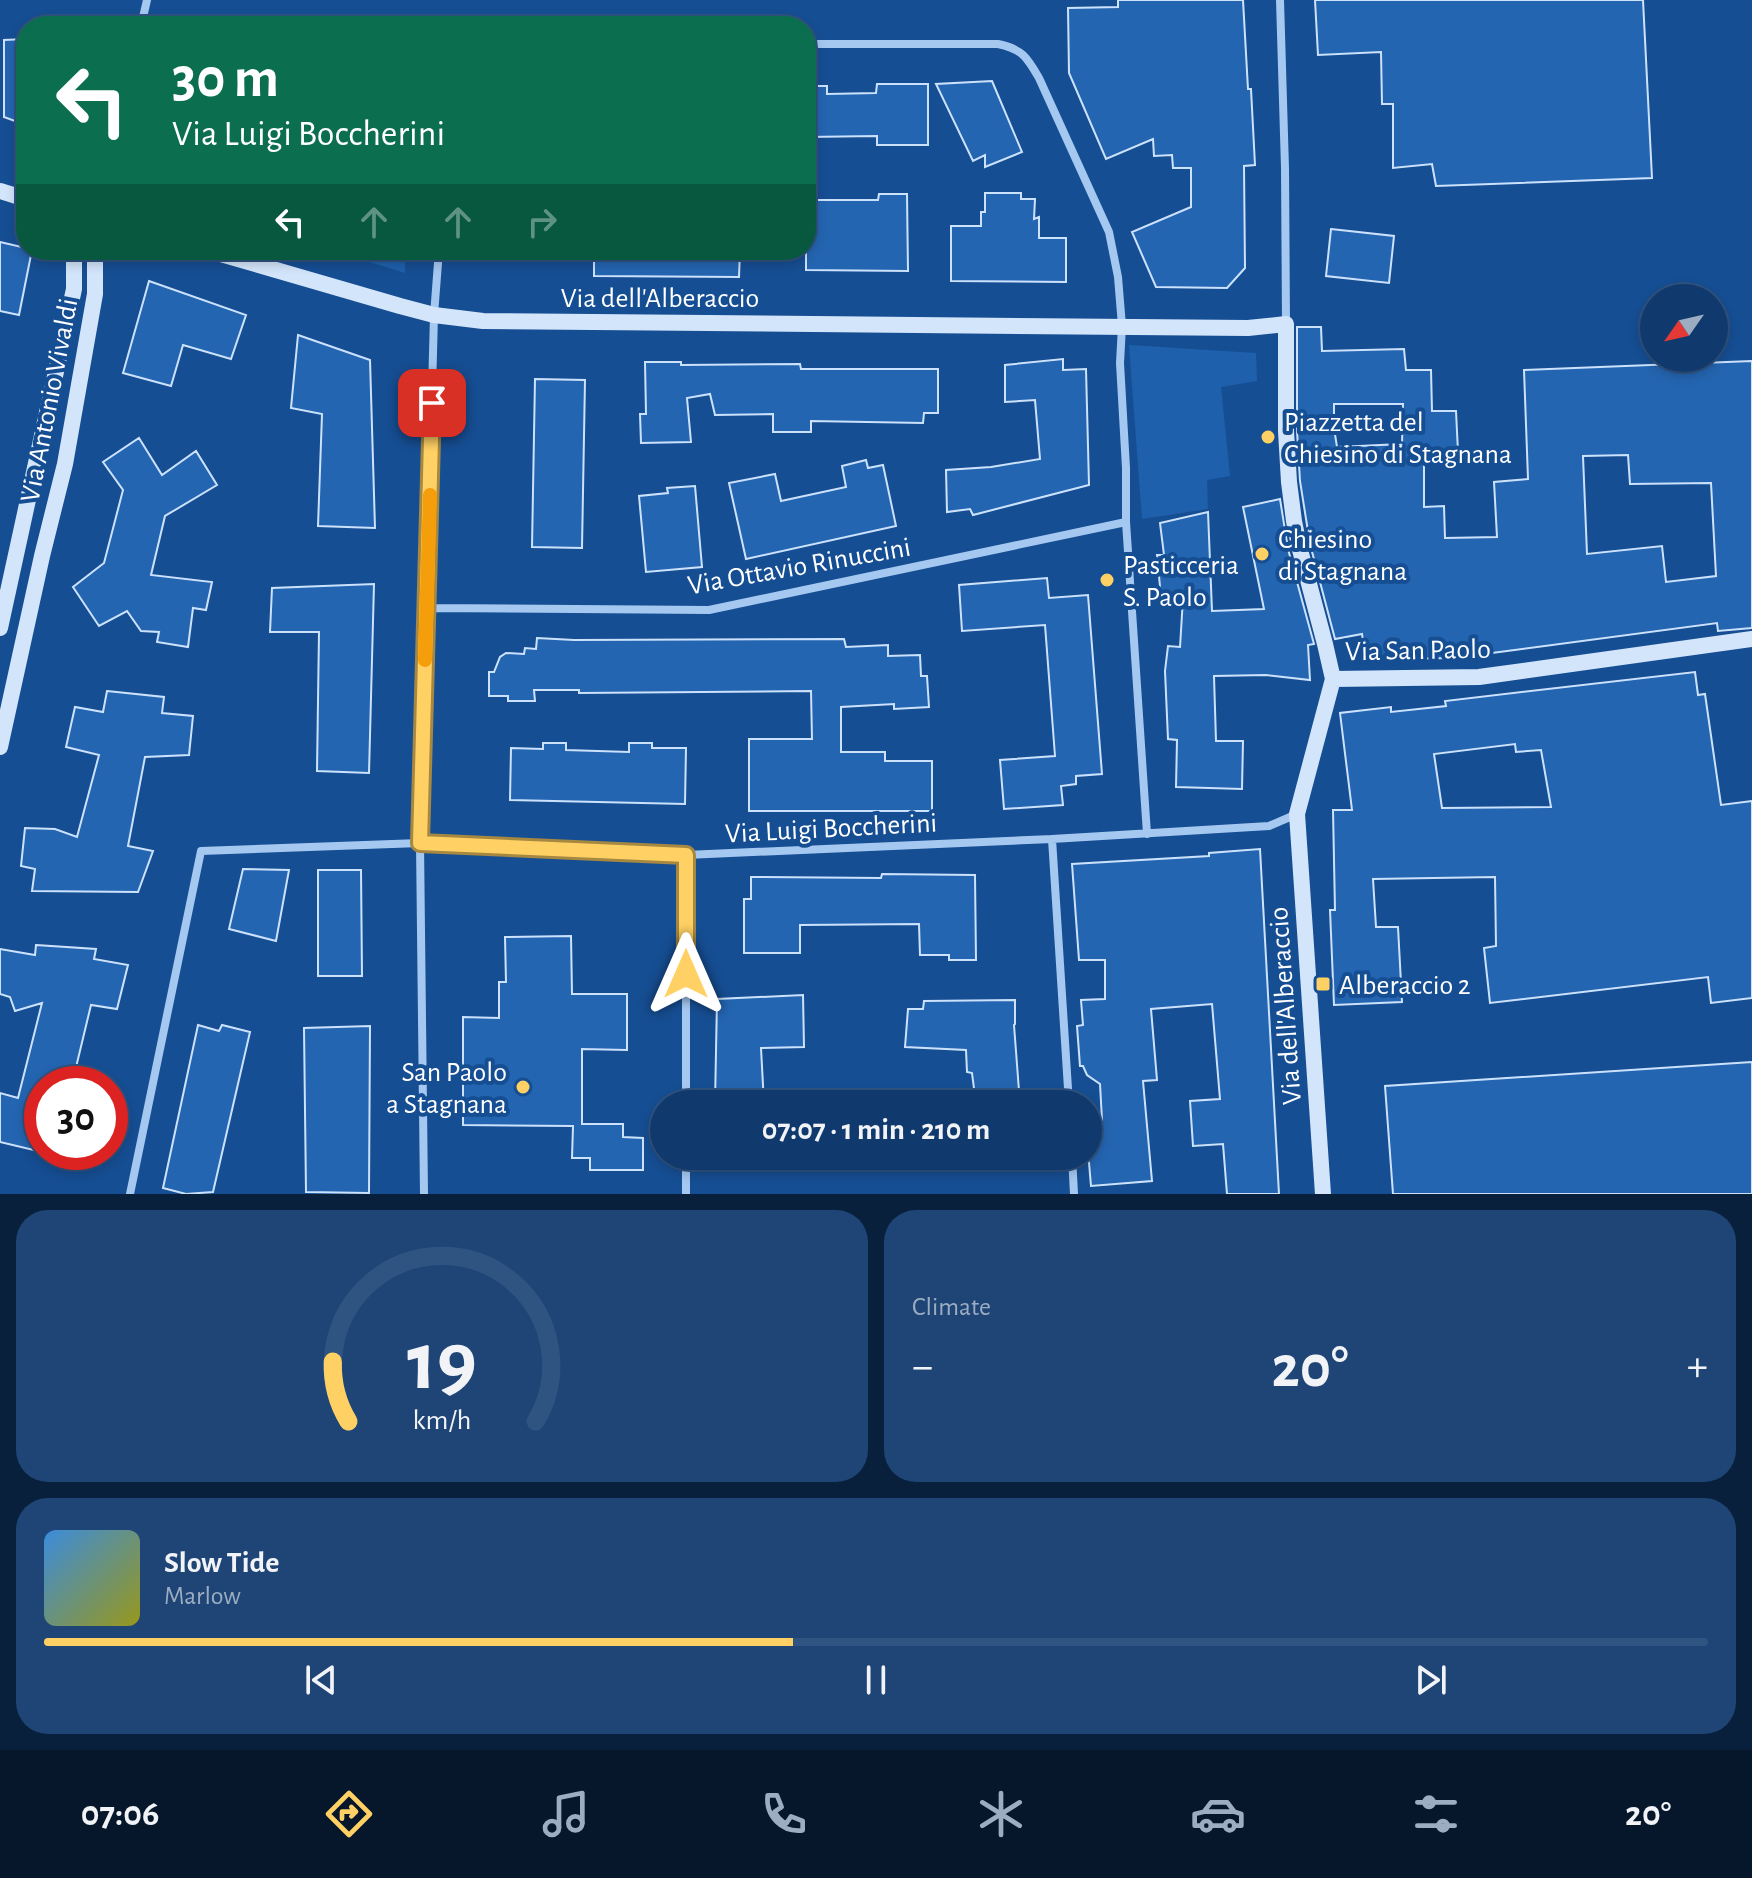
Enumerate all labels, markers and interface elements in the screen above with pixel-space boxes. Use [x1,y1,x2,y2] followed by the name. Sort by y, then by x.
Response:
[40,48,144,152] icon: left
[172,51,279,107] text: 30 m
[172,116,445,152] text: Via Luigi Boccherini
[268,200,312,244] icon: left
[352,200,396,244] icon: ahead
[436,200,480,244] icon: ahead
[520,200,564,244] icon: right
[1640,284,1728,372] north arrow
[1640,284,1728,372] map controls
[561,285,759,313] street label: Via dell'Alberaccio
[16,296,83,505] street label: Via Antonio Vivaldi
[398,369,466,437] pin
[410,381,454,425] icon: arrive
[1284,409,1512,469] place label: Piazzetta del Chiesino di Stagnana
[1259,428,1277,446] marker: Piazzetta del Chiesino di Stagnana
[1278,526,1407,586] place label: Chiesino di Stagnana
[686,534,913,600] street label: Via Ottavio Rinuccini
[1253,545,1271,563] marker: Chiesino di Stagnana
[1123,552,1239,612] place label: Pasticceria S. Paolo
[1098,571,1116,589] marker: Pasticceria S. Paolo
[1345,636,1491,666] street label: Via San Paolo
[724,809,938,849] street label: Via Luigi Boccherini
[1265,906,1307,1106] street label: Via dell'Alberaccio
[644,932,728,1016] position arrow
[1339,972,1471,1000] place label: Alberaccio 2
[1314,975,1332,993] marker: Alberaccio 2
[386,1059,507,1119] place label: San Paolo a Stagnana
[24,1066,128,1170] speed limit sign: 30
[514,1078,532,1096] marker: San Paolo a Stagnana
[762,1115,990,1145] text: 07:07 · 1 min · 210 m
[912,1294,991,1320] text: Climate
[407,1321,477,1405] text: 19
[1271,1338,1349,1398] text: 20°
[912,1345,933,1389] text: −
[1687,1345,1708,1389] text: +
[413,1406,471,1435] text: km/h
[164,1548,279,1578] text: Slow Tide
[164,1583,241,1609] text: Marlow
[299,1658,343,1702] icon: previous
[854,1658,898,1702] icon: pause
[1409,1658,1453,1702] icon: next
[321,1786,377,1842] icon: directions
[538,1786,594,1842] icon: music
[756,1786,812,1842] icon: phone
[973,1786,1029,1842] icon: climate
[1190,1786,1246,1842] icon: car
[1408,1786,1464,1842] icon: filters
[81,1796,159,1832] text: 07:06
[1625,1796,1671,1832] text: 20°

